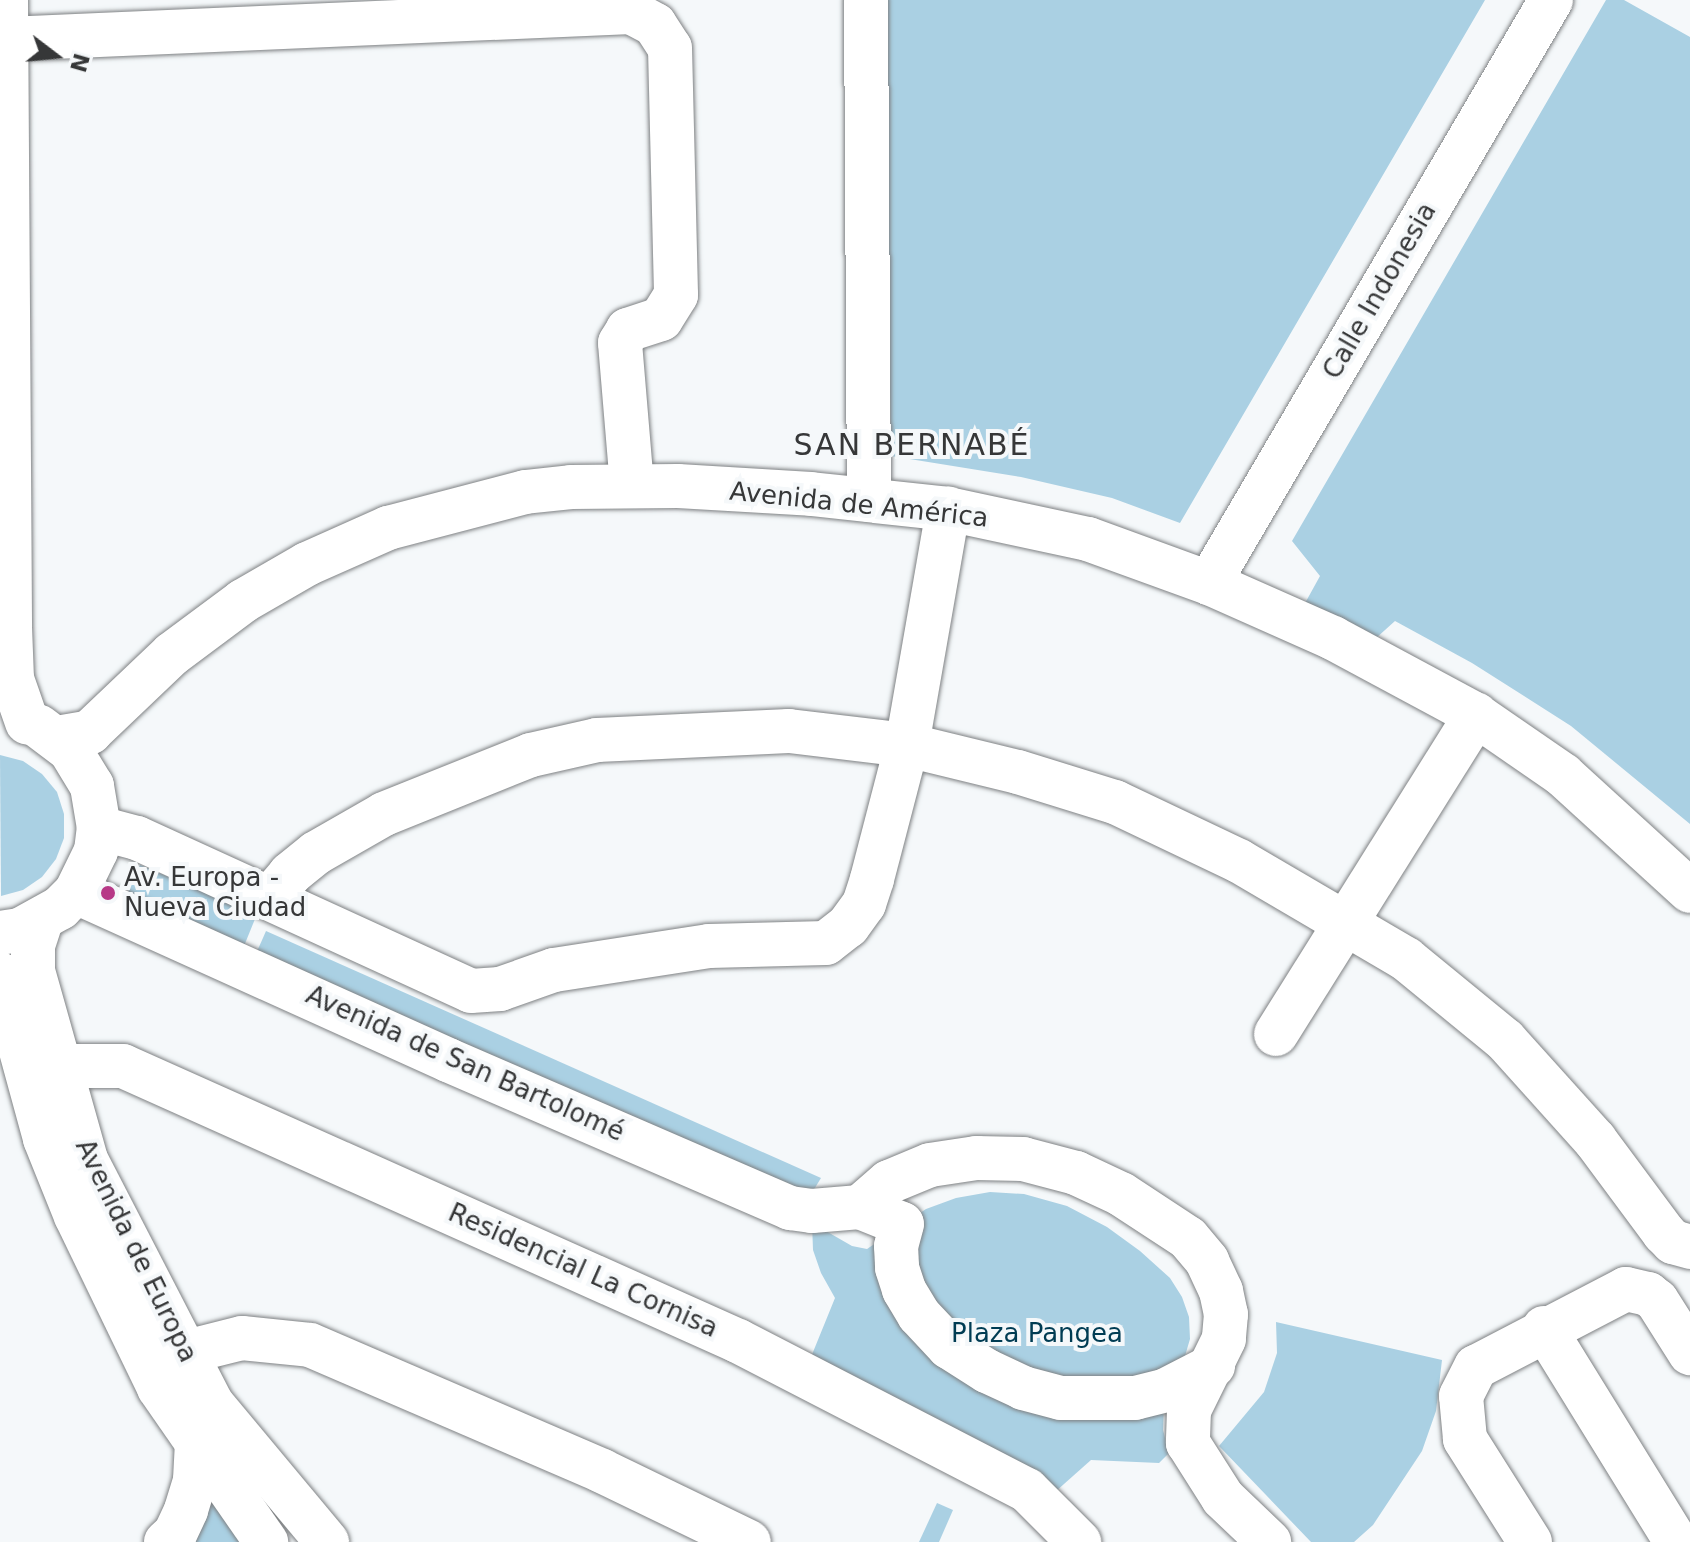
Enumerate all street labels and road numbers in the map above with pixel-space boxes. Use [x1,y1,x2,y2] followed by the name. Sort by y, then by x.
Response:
[1317,197,1443,385] street label: Calle Indonesia
[728,476,990,534] street label: Avenida de América
[301,980,629,1148] street label: Avenida de San Bartolomé
[68,1134,204,1368] street label: Avenida de Europa
[443,1197,723,1345] street label: Residencial La Cornisa

